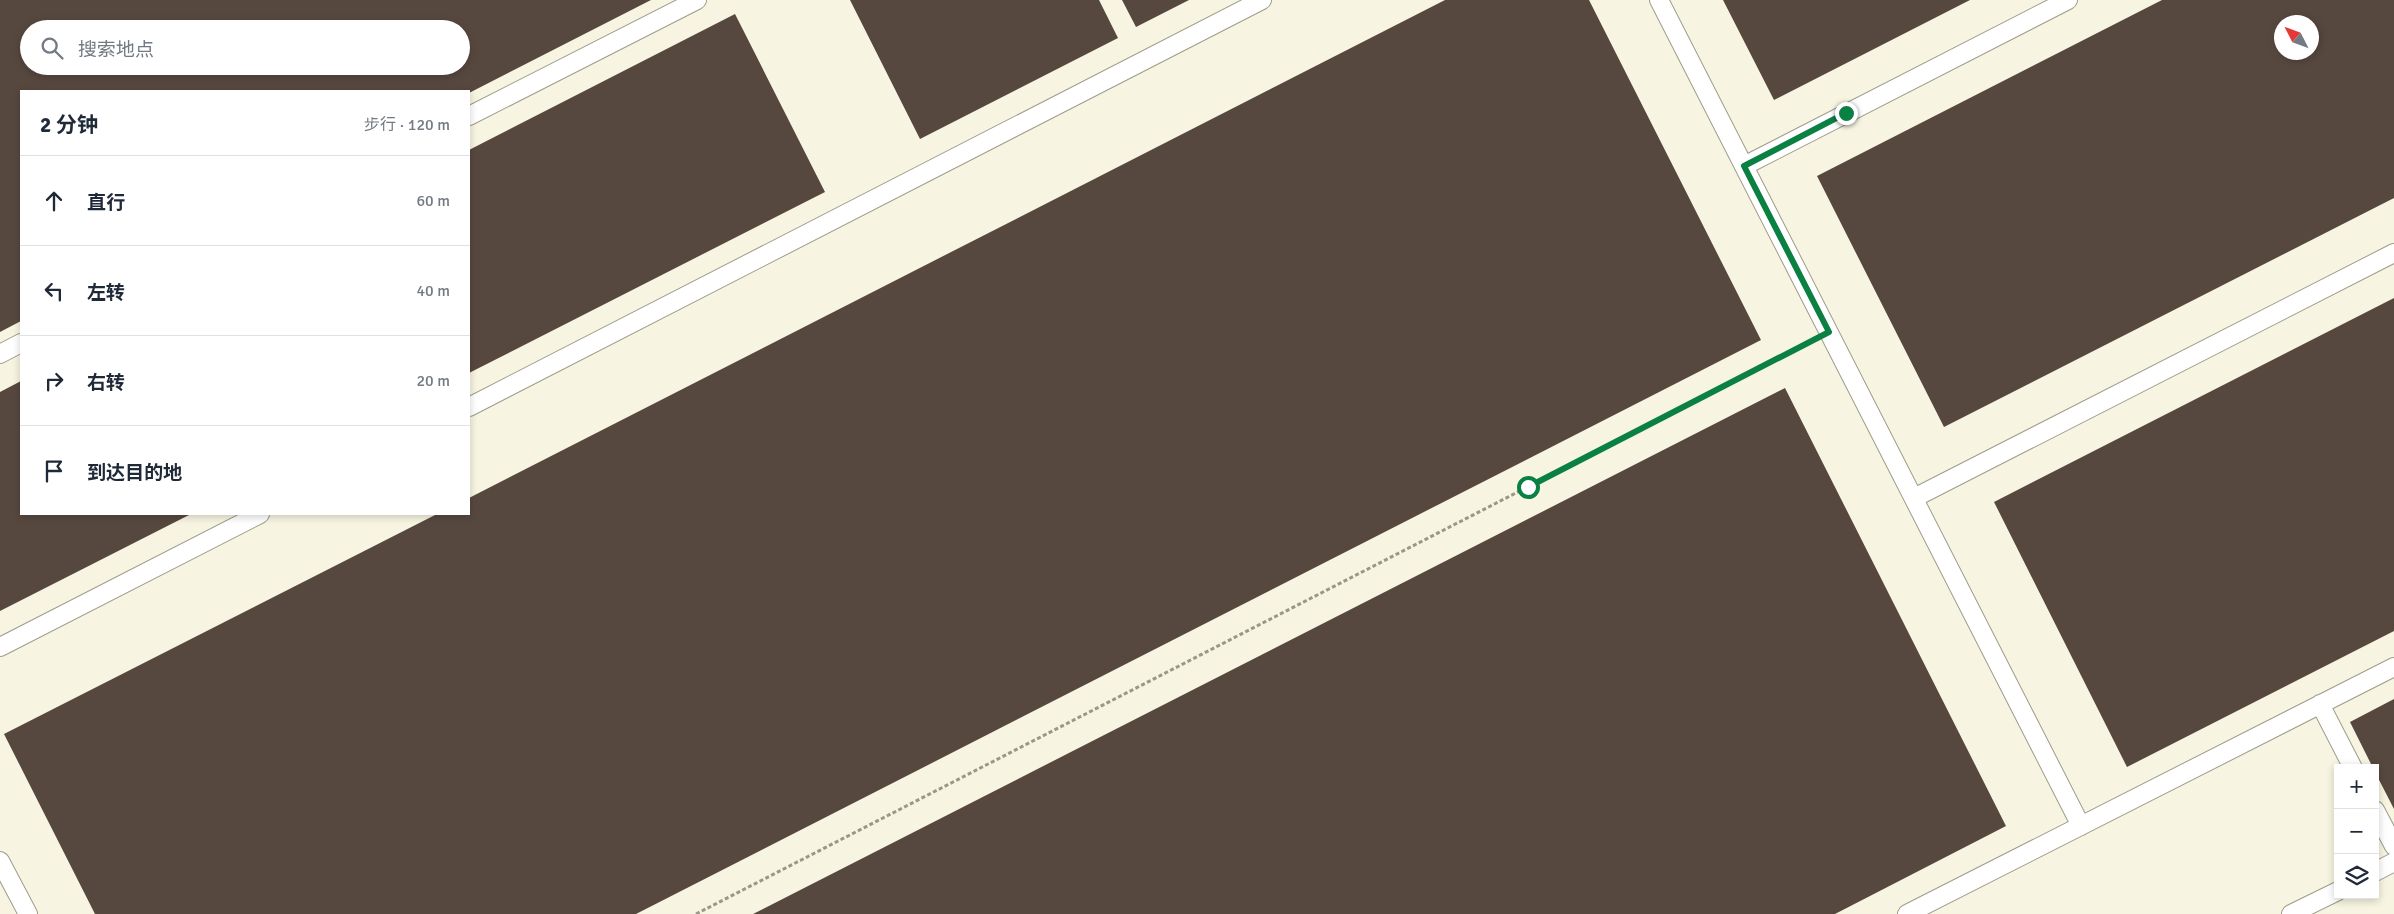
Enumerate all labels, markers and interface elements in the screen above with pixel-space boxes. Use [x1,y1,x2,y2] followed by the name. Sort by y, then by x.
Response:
[2274,15,2319,60] north arrow
[20,20,470,75] search box
[38,34,66,62] icon: search
[78,38,154,62] text: 搜索地点
[1835,102,1858,125] route end
[40,112,98,138] text: 2 分钟
[364,115,450,135] text: 步行 · 120 m
[40,187,68,215] icon: ahead
[87,191,125,215] text: 直行
[416,191,450,211] text: 60 m
[40,277,68,305] icon: left
[87,281,125,305] text: 左转
[416,281,450,301] text: 40 m
[40,367,68,395] icon: right
[87,371,125,395] text: 右转
[416,371,450,391] text: 20 m
[40,457,68,485] icon: arrive
[87,461,182,485] text: 到达目的地
[1517,476,1540,499] route start
[2334,764,2379,899] map controls
[2334,764,2379,809] button: +
[2334,809,2379,854] button: −
[2334,854,2379,899] button: layers

